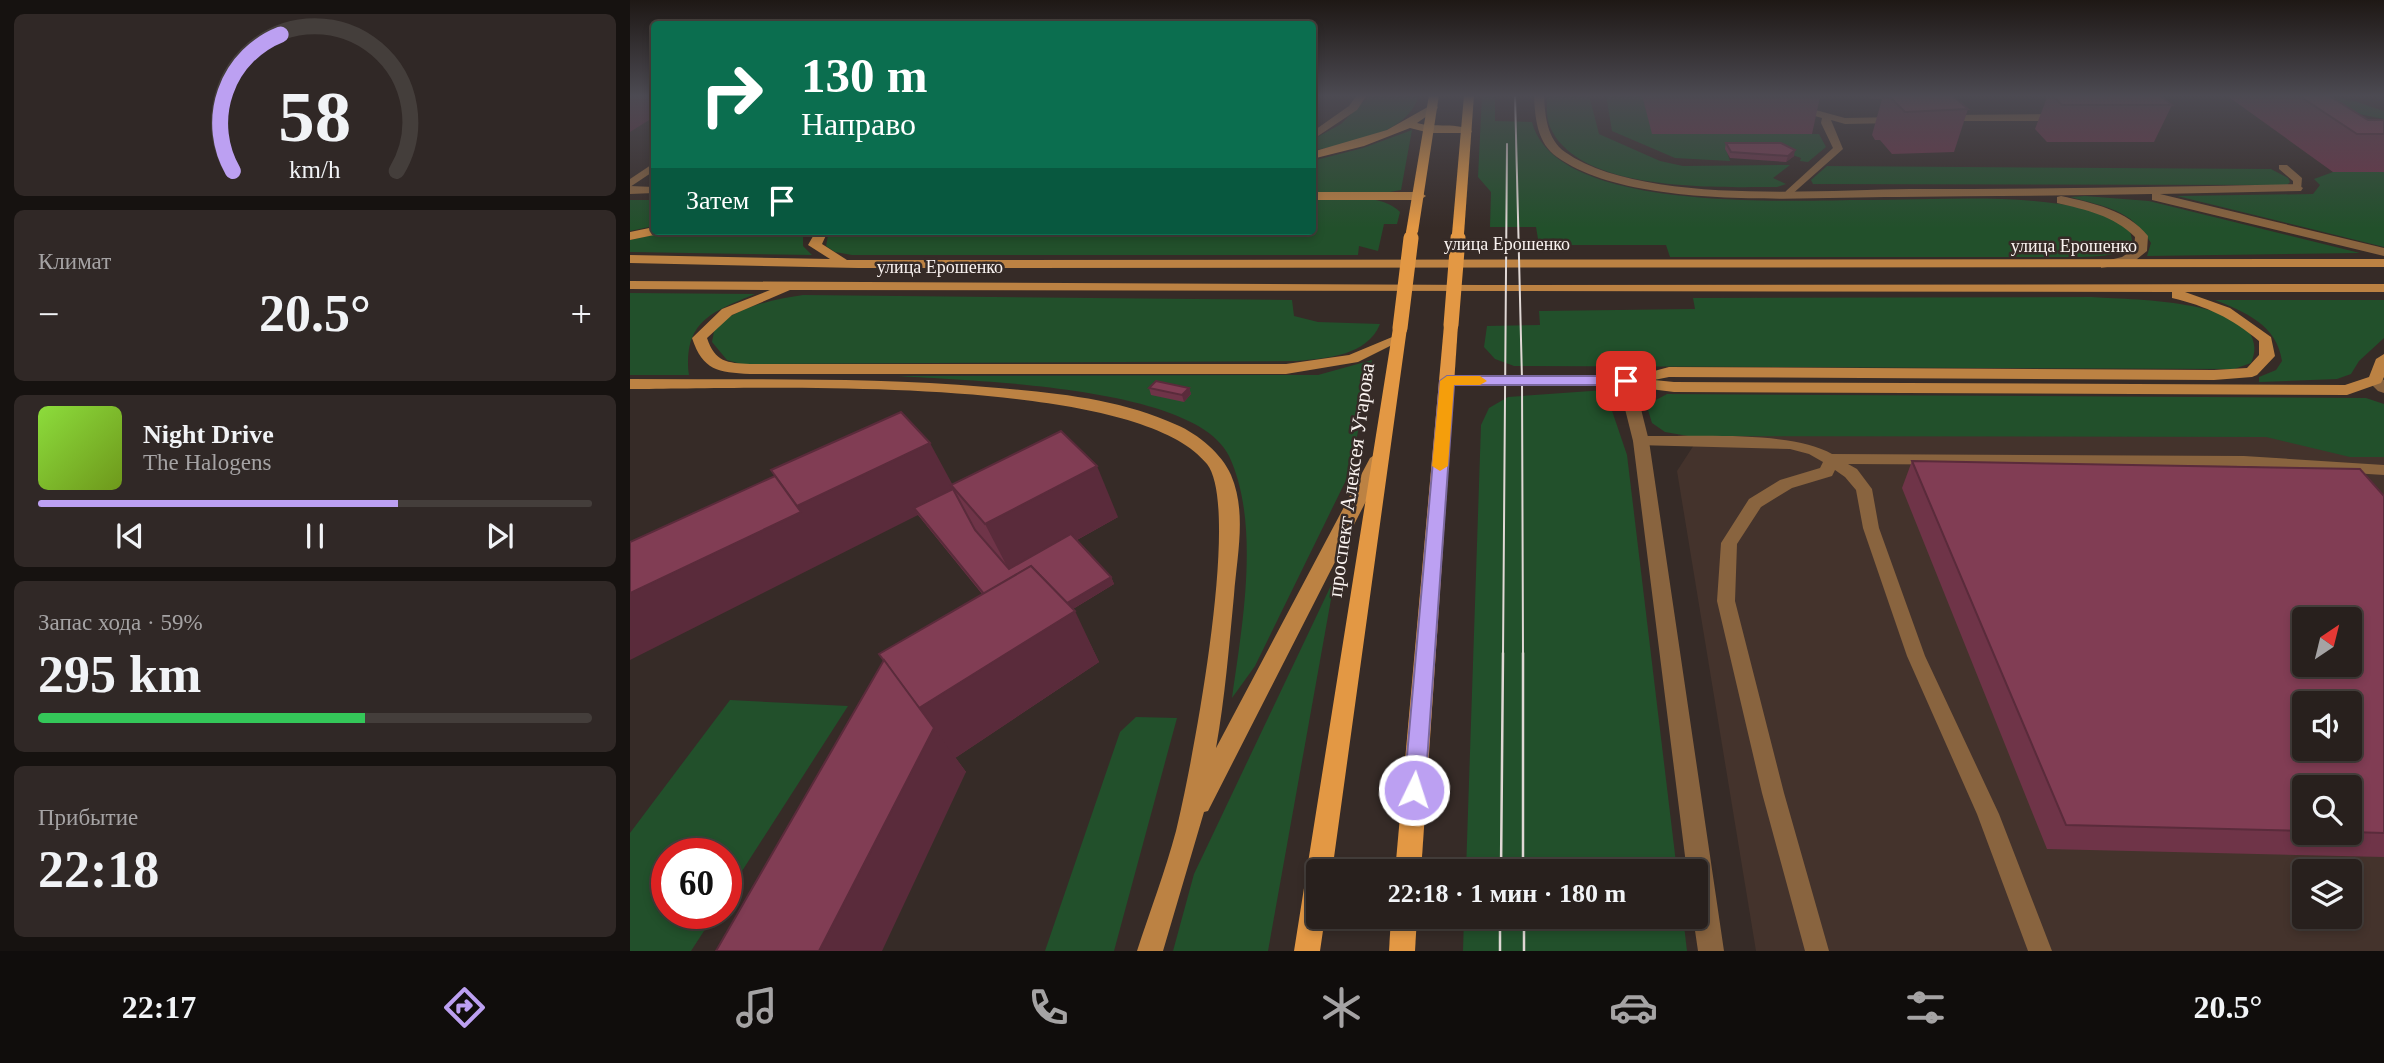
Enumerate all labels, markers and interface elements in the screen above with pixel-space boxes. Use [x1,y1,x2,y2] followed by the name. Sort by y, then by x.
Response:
[801,48,928,103] text: 130 m
[686,49,777,140] icon: right
[279,76,351,157] text: 58
[801,106,916,142] text: Направо
[289,156,341,183] text: km/h
[763,182,801,220] icon: arrive
[686,186,749,215] text: Затем
[1444,234,1570,254] street label: улица Ерошенко
[2011,236,2137,256] street label: улица Ерошенко
[38,249,111,274] text: Климат
[877,257,1003,277] street label: улица Ерошенко
[259,285,371,342] text: 20.5°
[38,293,59,335] text: −
[571,293,592,335] text: +
[1596,351,1656,411] pin
[1323,361,1379,599] street label: проспект Алексея Угарова
[1607,362,1645,400] icon: arrive
[143,420,274,449] text: Night Drive
[143,450,271,475] text: The Halogens
[111,517,149,555] icon: previous
[296,517,334,555] icon: pause
[481,517,519,555] icon: next
[2292,607,2362,677] north arrow
[2292,607,2362,929] map controls
[38,610,203,635] text: Запас хода · 59%
[38,646,201,703] text: 295 km
[2292,691,2362,761] button: sound
[1377,753,1451,827] position arrow
[2292,775,2362,845] button: search
[38,805,138,830] text: Прибытие
[651,838,742,929] speed limit sign: 60
[38,841,159,898] text: 22:18
[2292,859,2362,929] button: layers
[1388,879,1626,908] text: 22:18 · 1 мин · 180 m
[440,983,489,1032] icon: directions
[732,983,781,1032] icon: music
[1024,983,1073,1032] icon: phone
[1317,983,1366,1032] icon: climate
[1609,983,1658,1032] icon: car
[1901,983,1950,1032] icon: filters
[122,989,196,1025] text: 22:17
[2194,989,2262,1025] text: 20.5°

